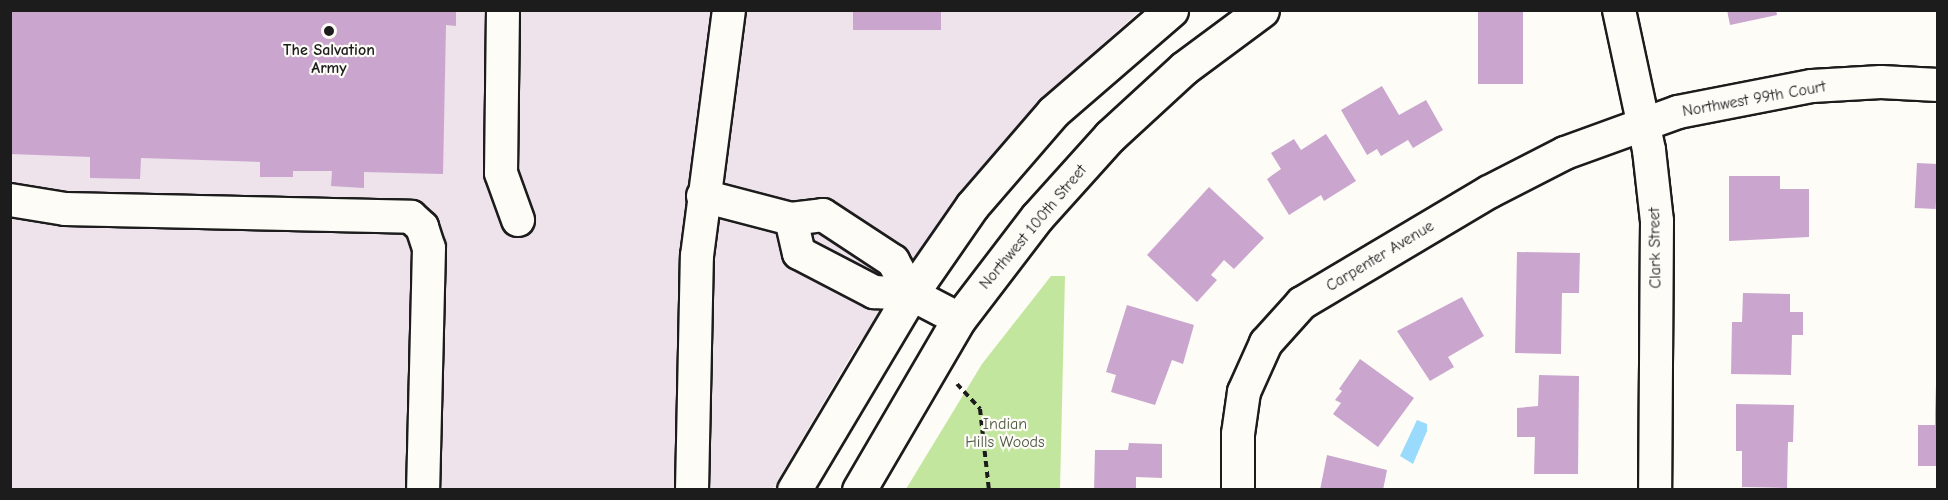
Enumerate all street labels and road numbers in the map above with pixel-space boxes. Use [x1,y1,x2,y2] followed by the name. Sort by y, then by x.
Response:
[1681,77,1827,121] street label: Northwest 99th Court
[975,161,1091,293] street label: Northwest 100th Street
[1645,207,1665,289] street label: Clark Street
[1323,216,1437,296] street label: Carpenter Avenue

